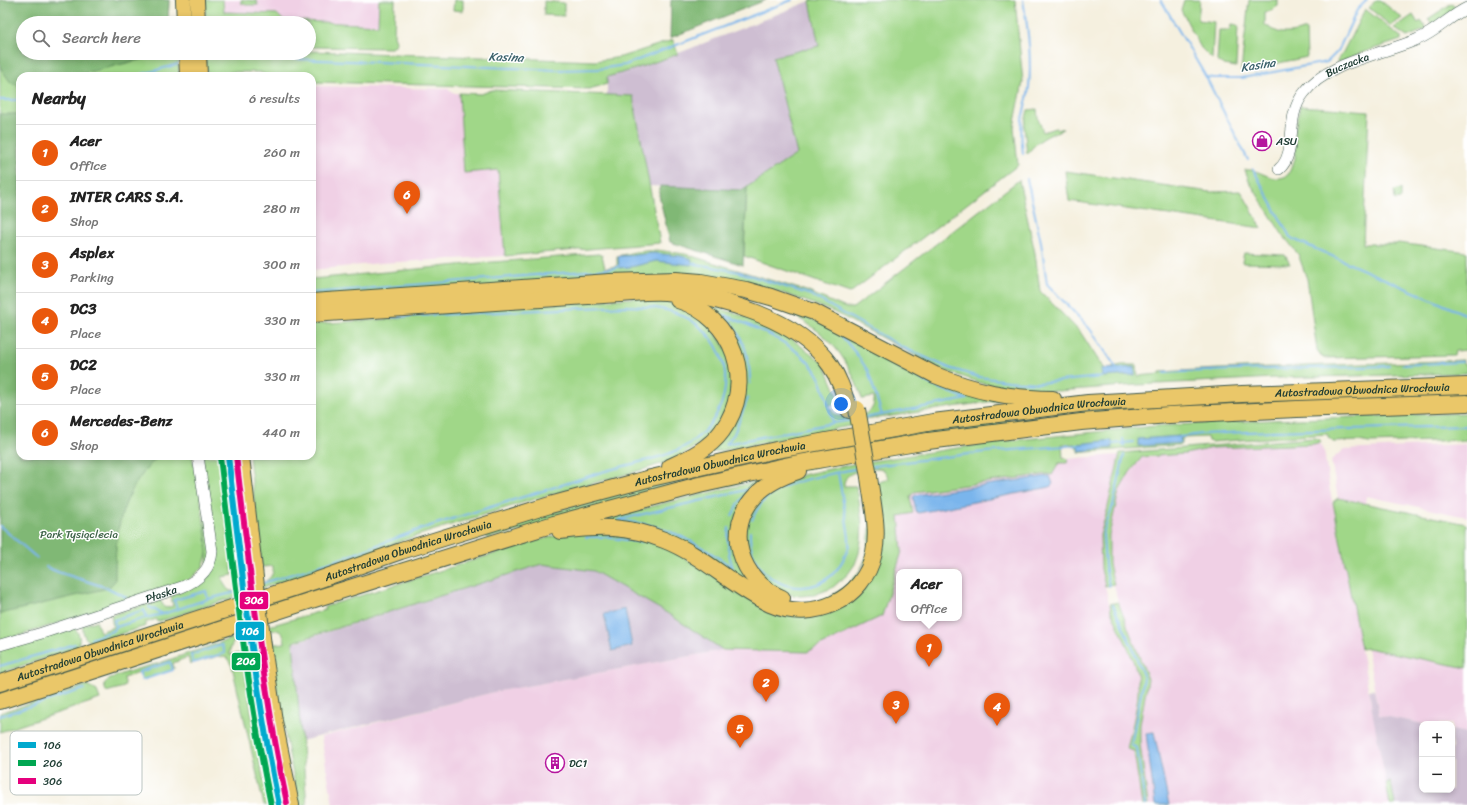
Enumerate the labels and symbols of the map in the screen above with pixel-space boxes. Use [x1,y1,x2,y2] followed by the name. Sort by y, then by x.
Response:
[488,45,525,69] water label: Kasina
[1321,47,1372,82] street label: Buczacka
[1239,51,1278,79] water label: Kasina
[1251,130,1273,152] shop icon: ASU
[1275,132,1297,151] place label: ASU
[394,181,420,214] pin: 6
[1274,377,1450,402] street label: Autostradowa Obwodnica Wrocławia
[950,391,1127,429] street label: Autostradowa Obwodnica Wrocławia
[831,394,851,414] your location
[631,435,807,492] street label: Autostradowa Obwodnica Wrocławia
[321,514,494,587] street label: Autostradowa Obwodnica Wrocławia
[40,525,118,544] park label: Park Tysiąclecia
[143,580,180,608] street label: Płaska
[239,591,269,610] line badge: 306
[243,591,264,610] text: 306
[13,615,186,687] street label: Autostradowa Obwodnica Wrocławia
[235,621,265,641] line badge: 106
[241,622,259,641] text: 106
[916,634,942,667] pin: 1
[231,652,261,671] line badge: 206
[235,652,256,671] text: 206
[753,669,779,702] pin: 2
[883,691,909,724] pin: 3
[984,693,1010,726] pin: 4
[727,715,753,748] pin: 5
[10,731,142,795] legend
[43,736,61,755] text: 106
[544,752,566,774] building icon: DC1
[43,754,63,773] text: 206
[569,754,587,773] place label: DC1
[43,772,62,791] text: 306

